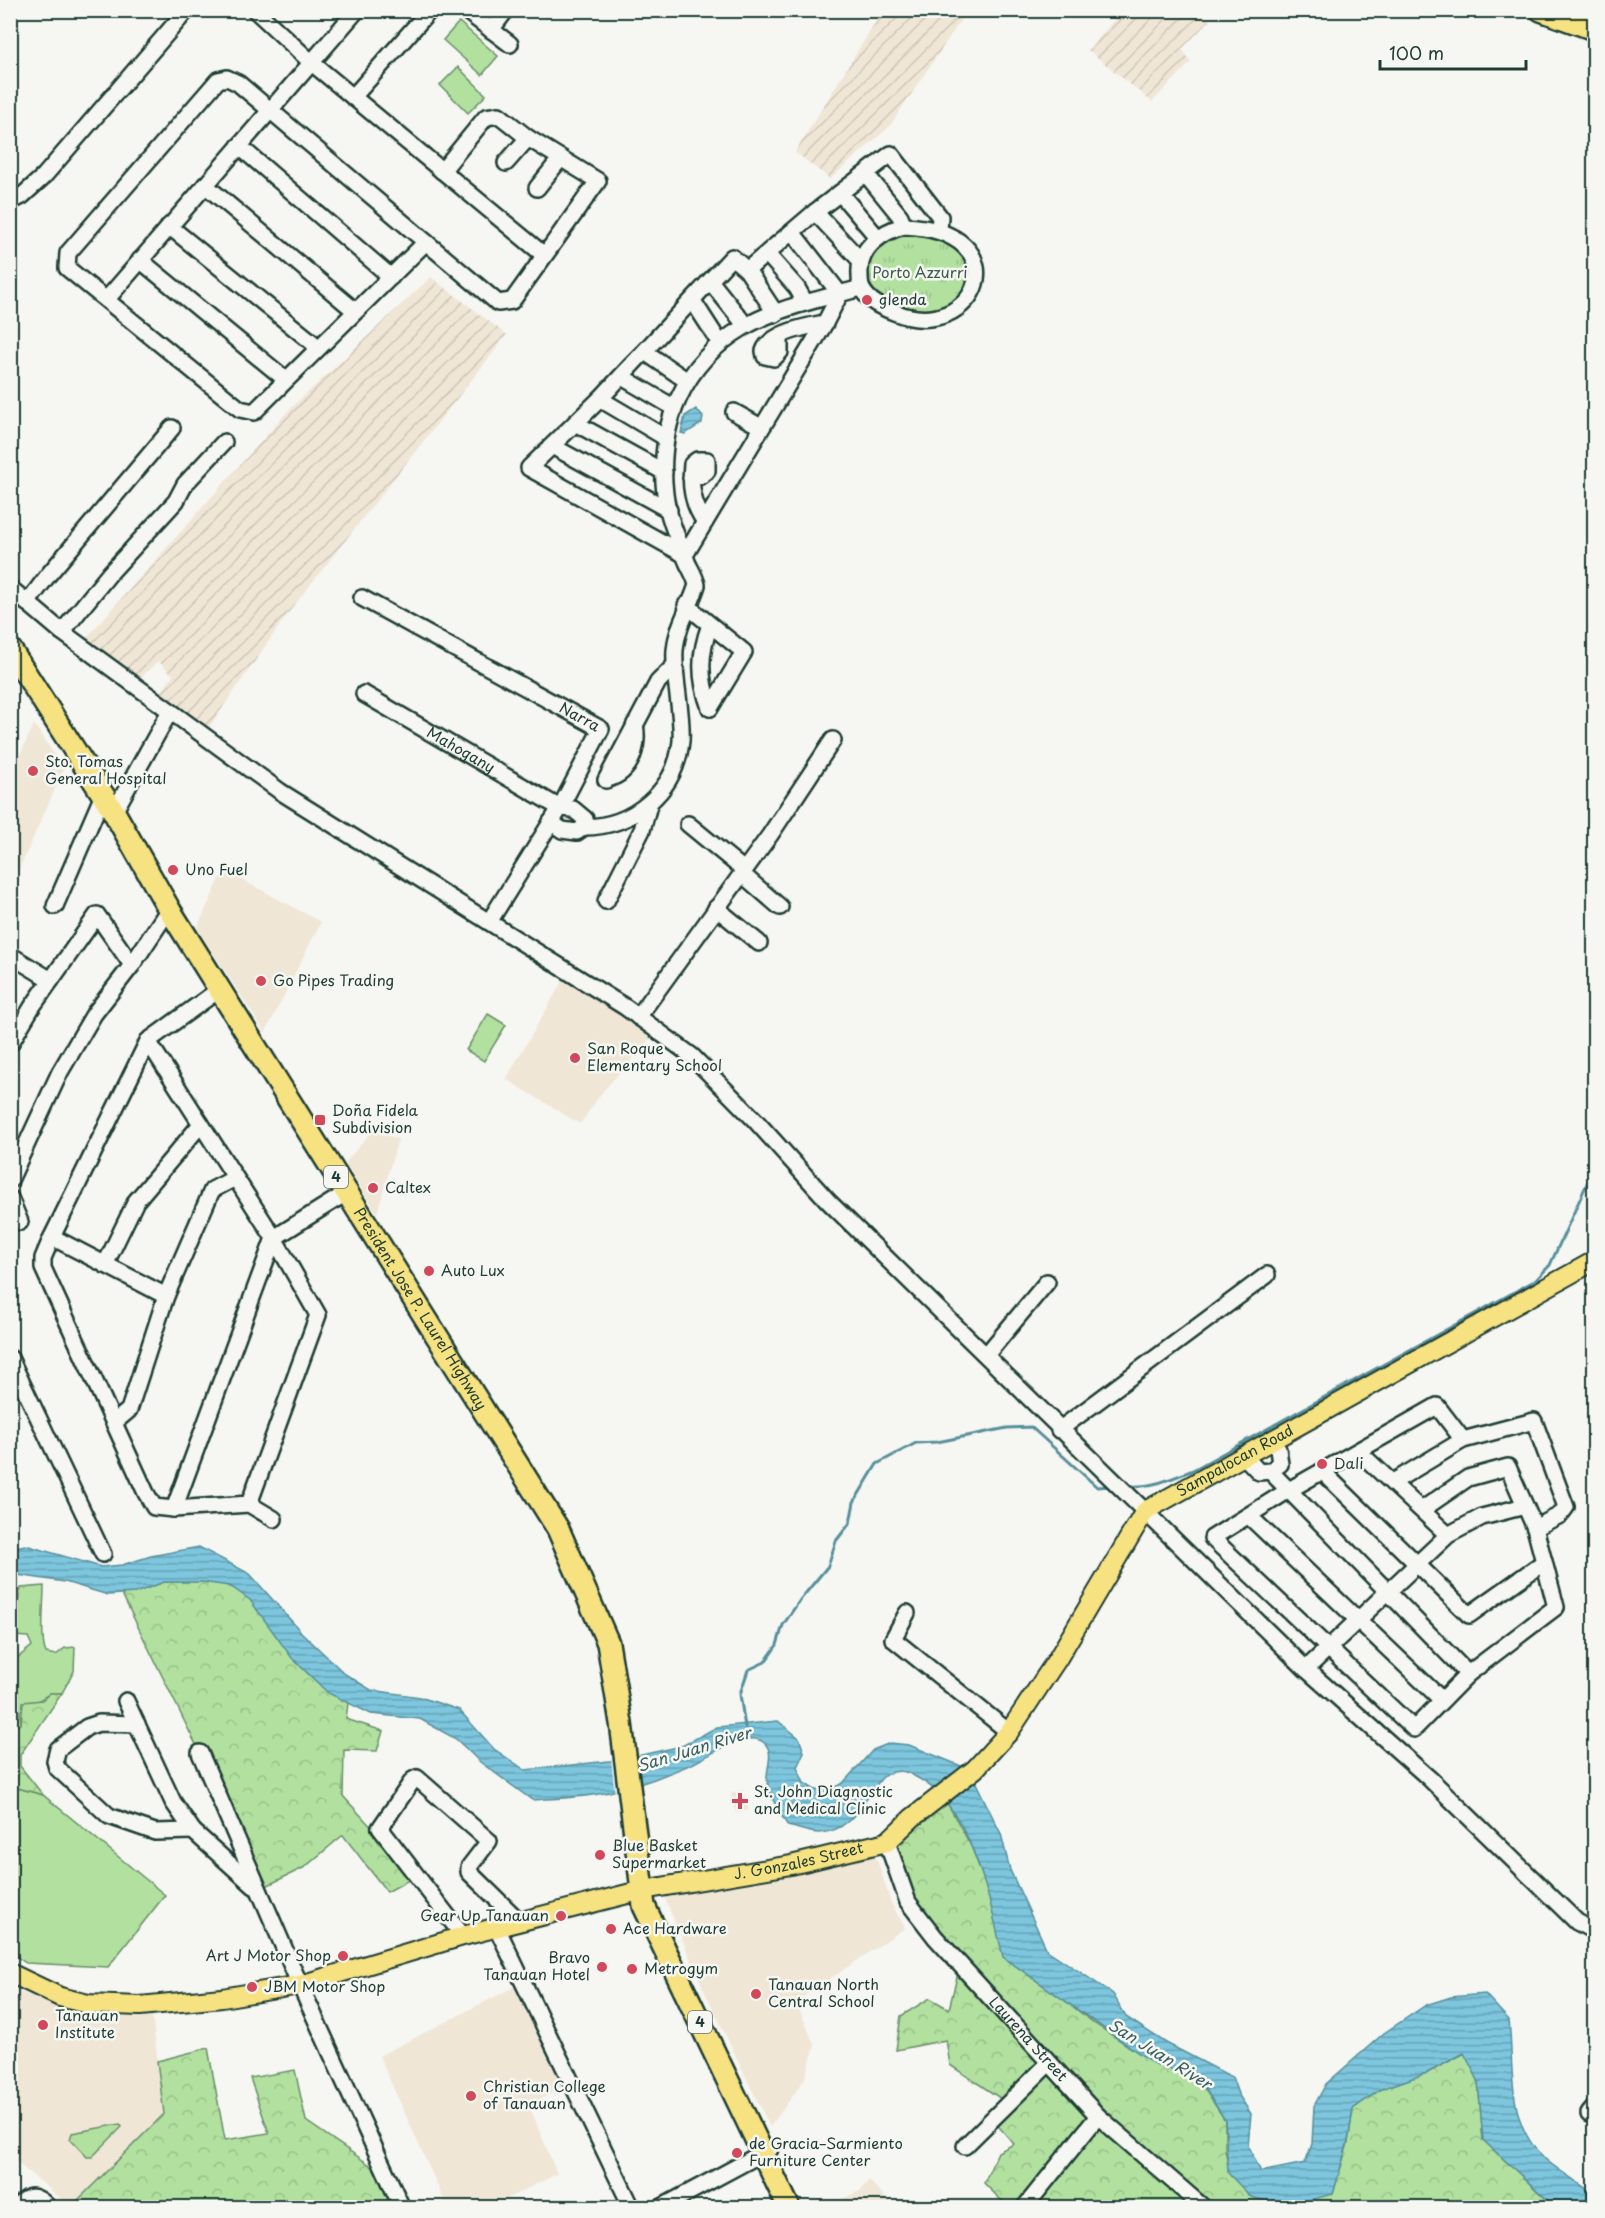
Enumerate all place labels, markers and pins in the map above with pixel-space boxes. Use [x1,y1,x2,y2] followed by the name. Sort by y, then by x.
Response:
[879,287,927,310] place label: glenda
[860,293,874,307] marker: glenda
[45,749,167,789] place label: Sto. Tomas General Hospital
[26,764,40,778] marker: Sto. Tomas General Hospital
[185,857,248,880] place label: Uno Fuel
[166,863,180,877] marker: Uno Fuel
[273,968,394,991] place label: Go Pipes Trading
[254,974,268,988] marker: Go Pipes Trading
[587,1036,722,1076] place label: San Roque Elementary School
[568,1051,582,1065] marker: San Roque Elementary School
[332,1098,419,1138] place label: Doña Fidela Subdivision
[313,1113,327,1127] marker: Doña Fidela Subdivision
[385,1175,431,1198] place label: Caltex
[366,1181,380,1195] marker: Caltex
[441,1258,505,1281] place label: Auto Lux
[422,1264,436,1278] marker: Auto Lux
[1334,1451,1364,1474] place label: Dali
[1315,1457,1329,1471] marker: Dali
[754,1779,893,1819] place label: St. John Diagnostic and Medical Clinic
[731,1792,749,1810] marker: St. John Diagnostic and Medical Clinic
[612,1833,706,1873] place label: Blue Basket Supermarket
[593,1848,607,1862] marker: Blue Basket Supermarket
[420,1903,549,1926] place label: Gear Up Tanauan
[554,1909,568,1923] marker: Gear Up Tanauan
[623,1916,727,1939] place label: Ace Hardware
[604,1922,618,1936] marker: Ace Hardware
[206,1943,331,1966] place label: Art J Motor Shop
[483,1945,590,1985] place label: Bravo Tanauan Hotel
[336,1949,350,1963] marker: Art J Motor Shop
[644,1956,718,1979] place label: Metrogym
[595,1960,609,1974] marker: Bravo Tanauan Hotel
[625,1962,639,1976] marker: Metrogym
[768,1972,879,2012] place label: Tanauan North Central School
[264,1974,385,1997] place label: JBM Motor Shop
[245,1980,259,1994] marker: JBM Motor Shop
[749,1987,763,2001] marker: Tanauan North Central School
[55,2003,119,2043] place label: Tanauan Institute
[36,2018,50,2032] marker: Tanauan Institute
[483,2074,606,2114] place label: Christian College of Tanauan
[464,2089,478,2103] marker: Christian College of Tanauan
[749,2131,903,2171] place label: de Gracia–Sarmiento Furniture Center
[730,2146,744,2160] marker: de Gracia–Sarmiento Furniture Center

